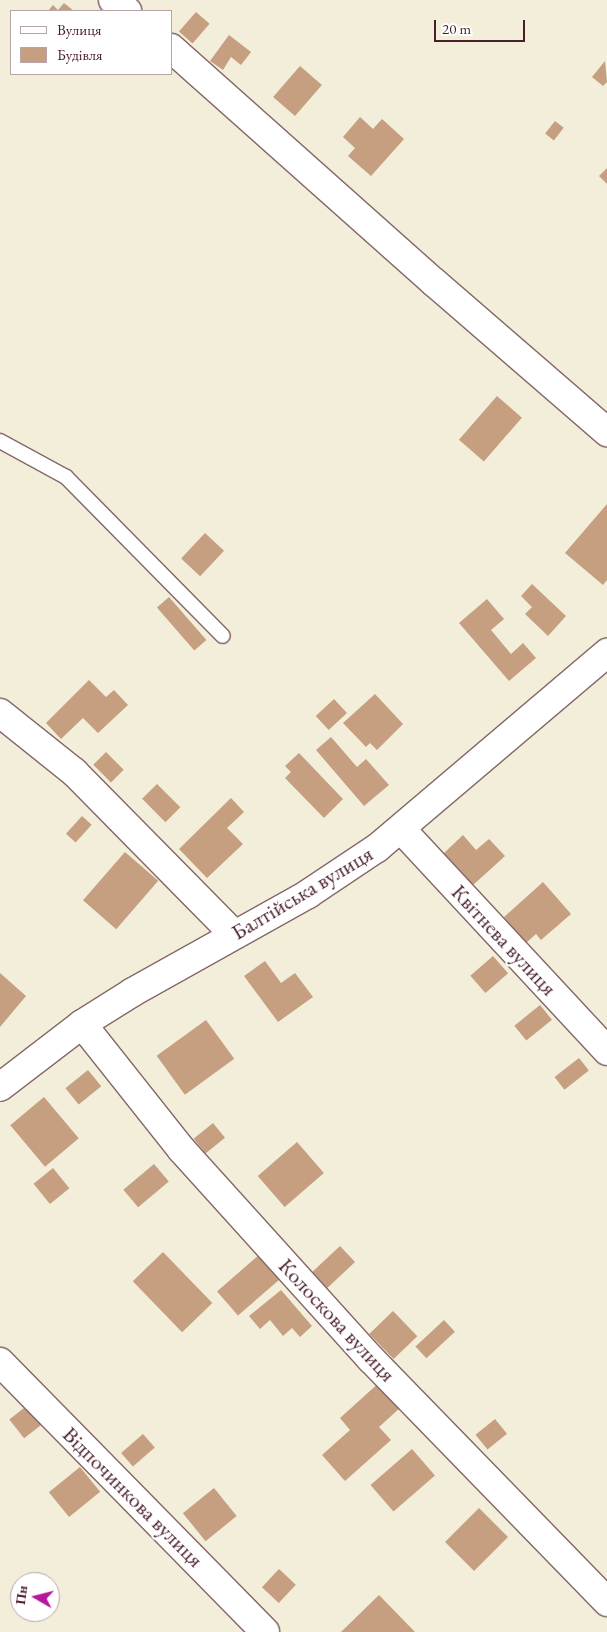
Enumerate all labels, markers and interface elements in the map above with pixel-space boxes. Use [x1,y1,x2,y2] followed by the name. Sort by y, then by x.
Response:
[10,10,172,75] legend
[437,10,528,42] scale bar
[442,19,471,38] text: 20 m
[57,20,102,39] text: Вулиця
[57,45,103,64] text: Будівля
[227,840,377,946] street label: Балтійська вулиця
[446,879,562,1001] street label: Квітнева вулиця
[273,1253,401,1387] street label: Колоскова вулиця
[57,1421,209,1573] street label: Відпочинкова вулиця
[10,1572,60,1622] north arrow
[11,1584,31,1606] text: Пн

